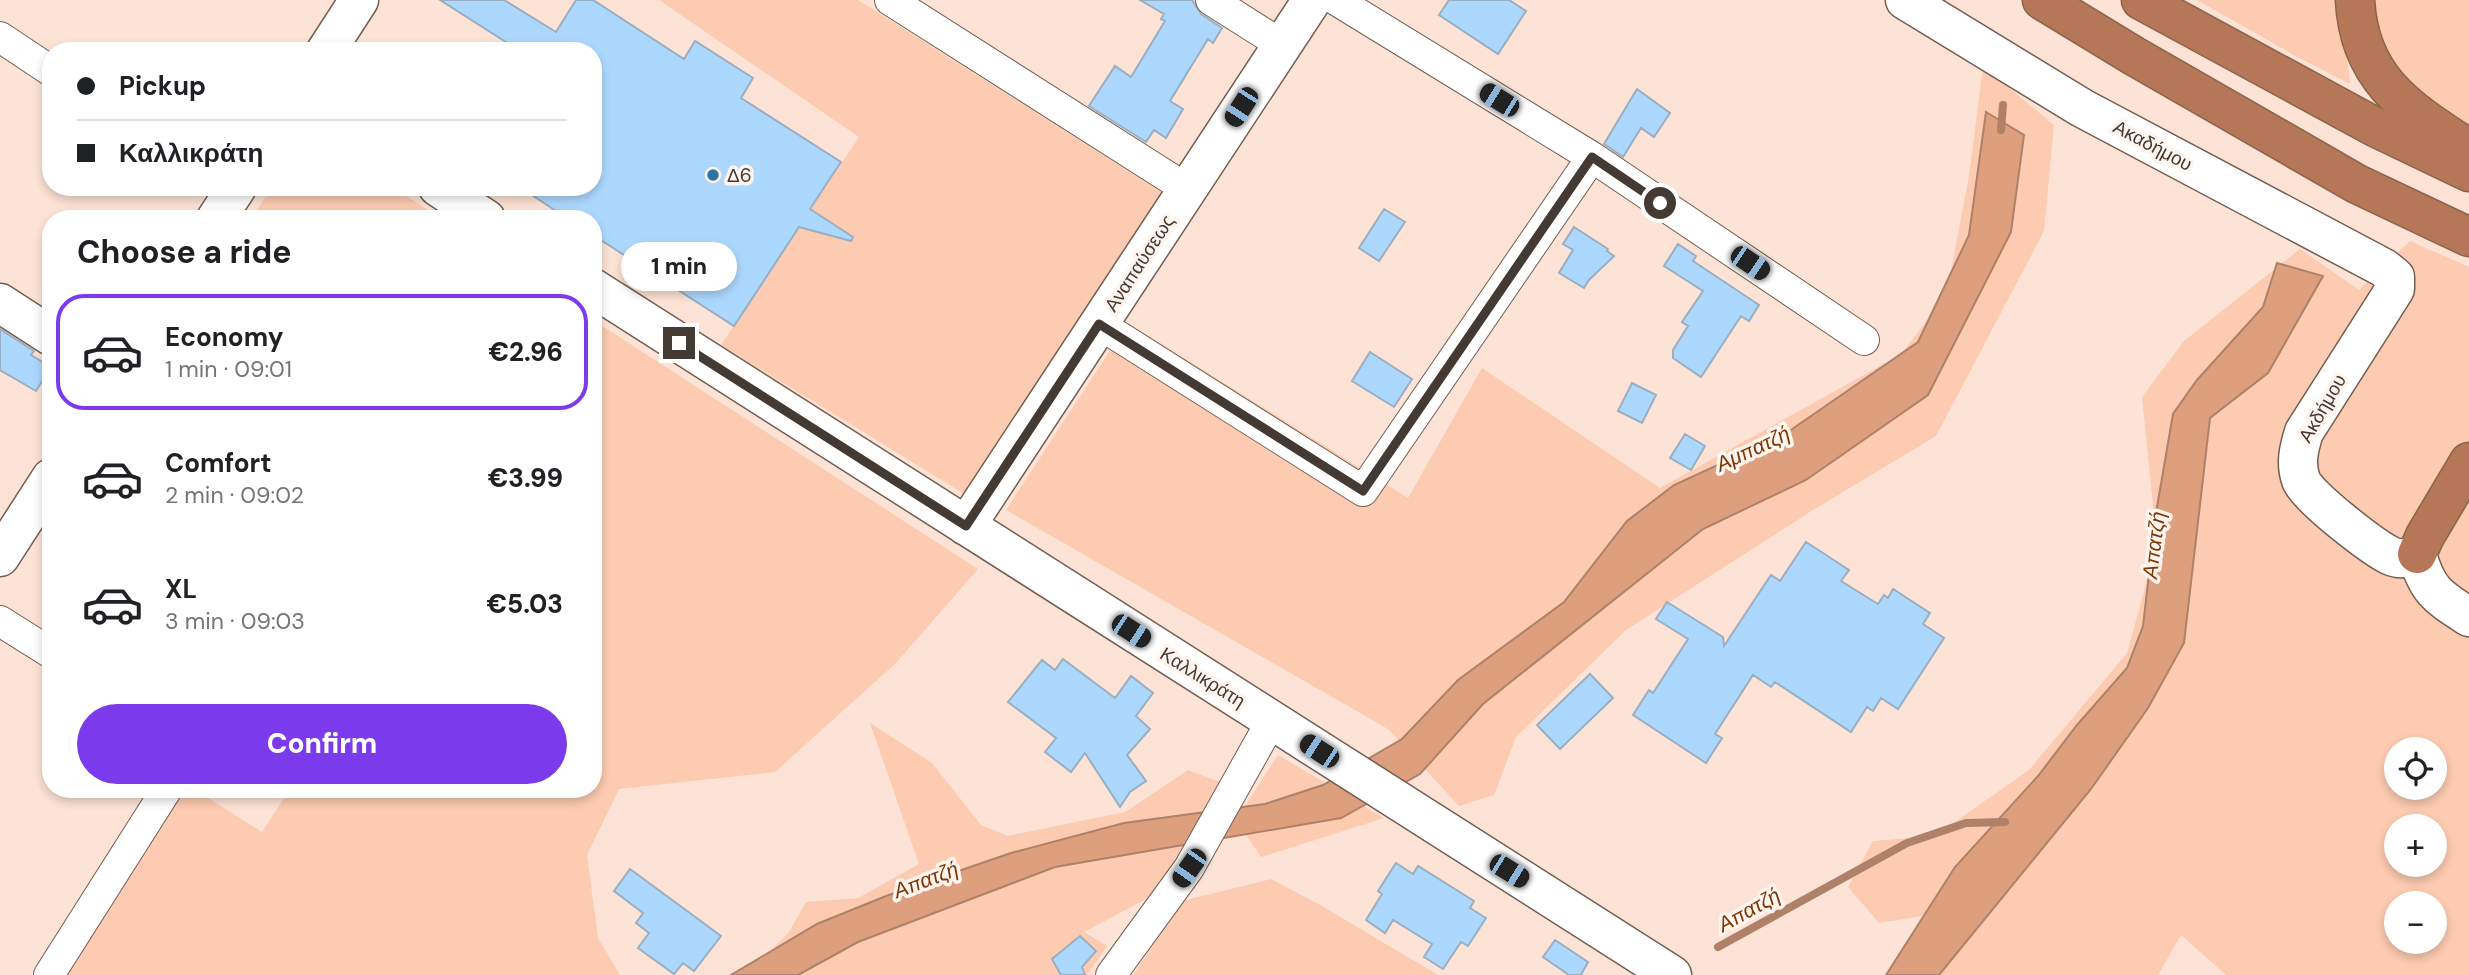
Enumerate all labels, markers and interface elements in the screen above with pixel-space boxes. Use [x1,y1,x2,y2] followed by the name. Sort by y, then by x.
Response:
[119,69,206,103] text: Pickup
[1476,80,1523,120] car
[1221,84,1262,130] car
[2109,114,2197,177] street label: Ακαδήμου
[119,136,263,170] text: Καλλικράτη
[727,163,752,188] place label: Δ6
[705,167,721,183] marker: Δ6
[1644,187,1676,219] route start
[1099,210,1180,316] street label: Αναπαύσεως
[77,231,292,273] text: Choose a ride
[621,242,737,290] callout: 1 min
[1727,243,1774,283] car
[651,251,707,281] text: 1 min
[165,320,283,354] text: Economy
[81,321,144,384] icon: car
[663,327,695,359] route end
[488,335,563,369] text: €2.96
[165,354,292,384] text: 1 min · 09:01
[2293,370,2352,447] street label: Ακδήμου
[1710,420,1795,479] water label: Αμπατζή
[165,446,271,480] text: Comfort
[81,447,144,510] icon: car
[488,461,563,495] text: €3.99
[165,480,304,510] text: 2 min · 09:02
[2136,510,2172,582] water label: Απατζή
[165,572,197,606] text: XL
[81,573,144,636] icon: car
[487,587,563,621] text: €5.03
[165,606,305,636] text: 3 min · 09:03
[1108,611,1155,651] car
[1155,641,1250,713] street label: Καλλικράτη
[77,704,567,784] button: Confirm
[1296,731,1343,771] car
[2384,737,2447,954] map controls
[2384,737,2447,800] button: locate
[2384,814,2447,877] button: +
[1169,845,1210,891] car
[1486,851,1533,891] car
[888,855,962,906] water label: Απατζή
[1711,881,1785,940] water label: Απατζή
[2384,891,2447,954] button: −

